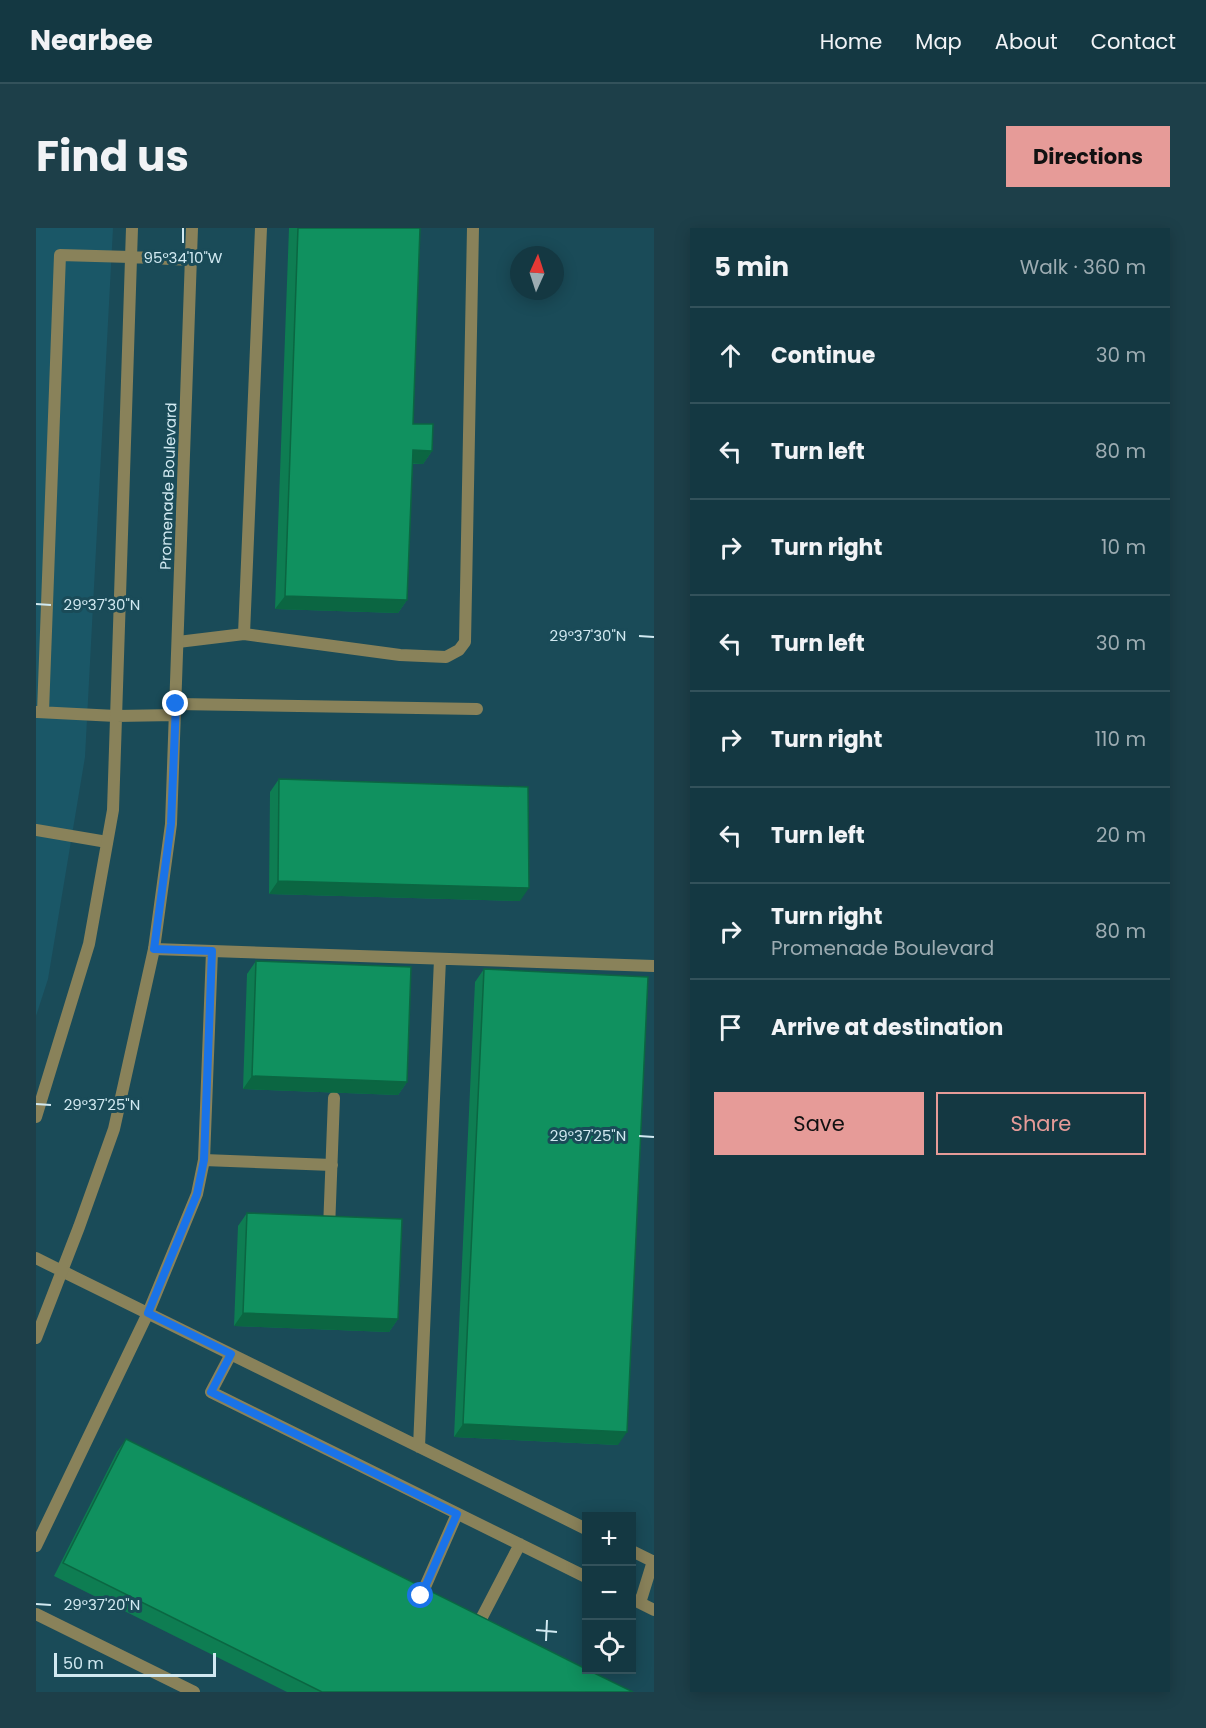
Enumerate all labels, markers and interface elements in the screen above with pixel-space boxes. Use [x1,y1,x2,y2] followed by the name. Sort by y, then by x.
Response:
[30,21,153,60] text: Nearbee
[820,27,882,56] text: Home
[915,27,962,56] text: Map
[995,27,1058,56] text: About
[1091,27,1176,56] text: Contact
[1006,126,1170,187] button: Directions
[36,127,189,186] text: Find us
[510,246,564,300] north arrow
[144,247,223,268] text: 95°34'10"W
[714,249,789,285] text: 5 min
[1020,253,1146,281] text: Walk · 360 m
[714,339,747,372] icon: ahead
[771,340,875,371] text: Continue
[1096,341,1146,369] text: 30 m
[155,402,181,570] street label: Promenade Boulevard
[714,435,747,468] icon: left
[771,436,865,467] text: Turn left
[1095,437,1146,465] text: 80 m
[714,531,747,564] icon: right
[771,532,882,563] text: Turn right
[1101,533,1146,561] text: 10 m
[64,594,140,615] text: 29°37'30"N
[550,625,626,646] text: 29°37'30"N
[714,627,747,660] icon: left
[771,628,865,659] text: Turn left
[1096,629,1146,657] text: 30 m
[162,690,188,716] route end
[714,723,747,756] icon: right
[771,724,882,755] text: Turn right
[1095,725,1146,753] text: 110 m
[714,819,747,852] icon: left
[771,820,865,851] text: Turn left
[1096,821,1146,849] text: 20 m
[771,901,882,932] text: Turn right
[714,915,747,948] icon: right
[1095,917,1146,945] text: 80 m
[771,934,994,962] text: Promenade Boulevard
[714,1011,747,1044] icon: arrive
[771,1012,1003,1043] text: Arrive at destination
[714,1092,924,1155] button: Save
[936,1092,1146,1155] button: Share
[64,1094,140,1115] text: 29°37'25"N
[550,1125,626,1146] text: 29°37'25"N
[582,1512,636,1674] map controls
[582,1512,636,1566] button: +
[582,1566,636,1620] button: −
[407,1582,433,1608] route start
[64,1594,140,1615] text: 29°37'20"N
[582,1620,636,1674] button: locate
[54,1650,216,1678] scale bar
[63,1652,104,1675] text: 50 m

